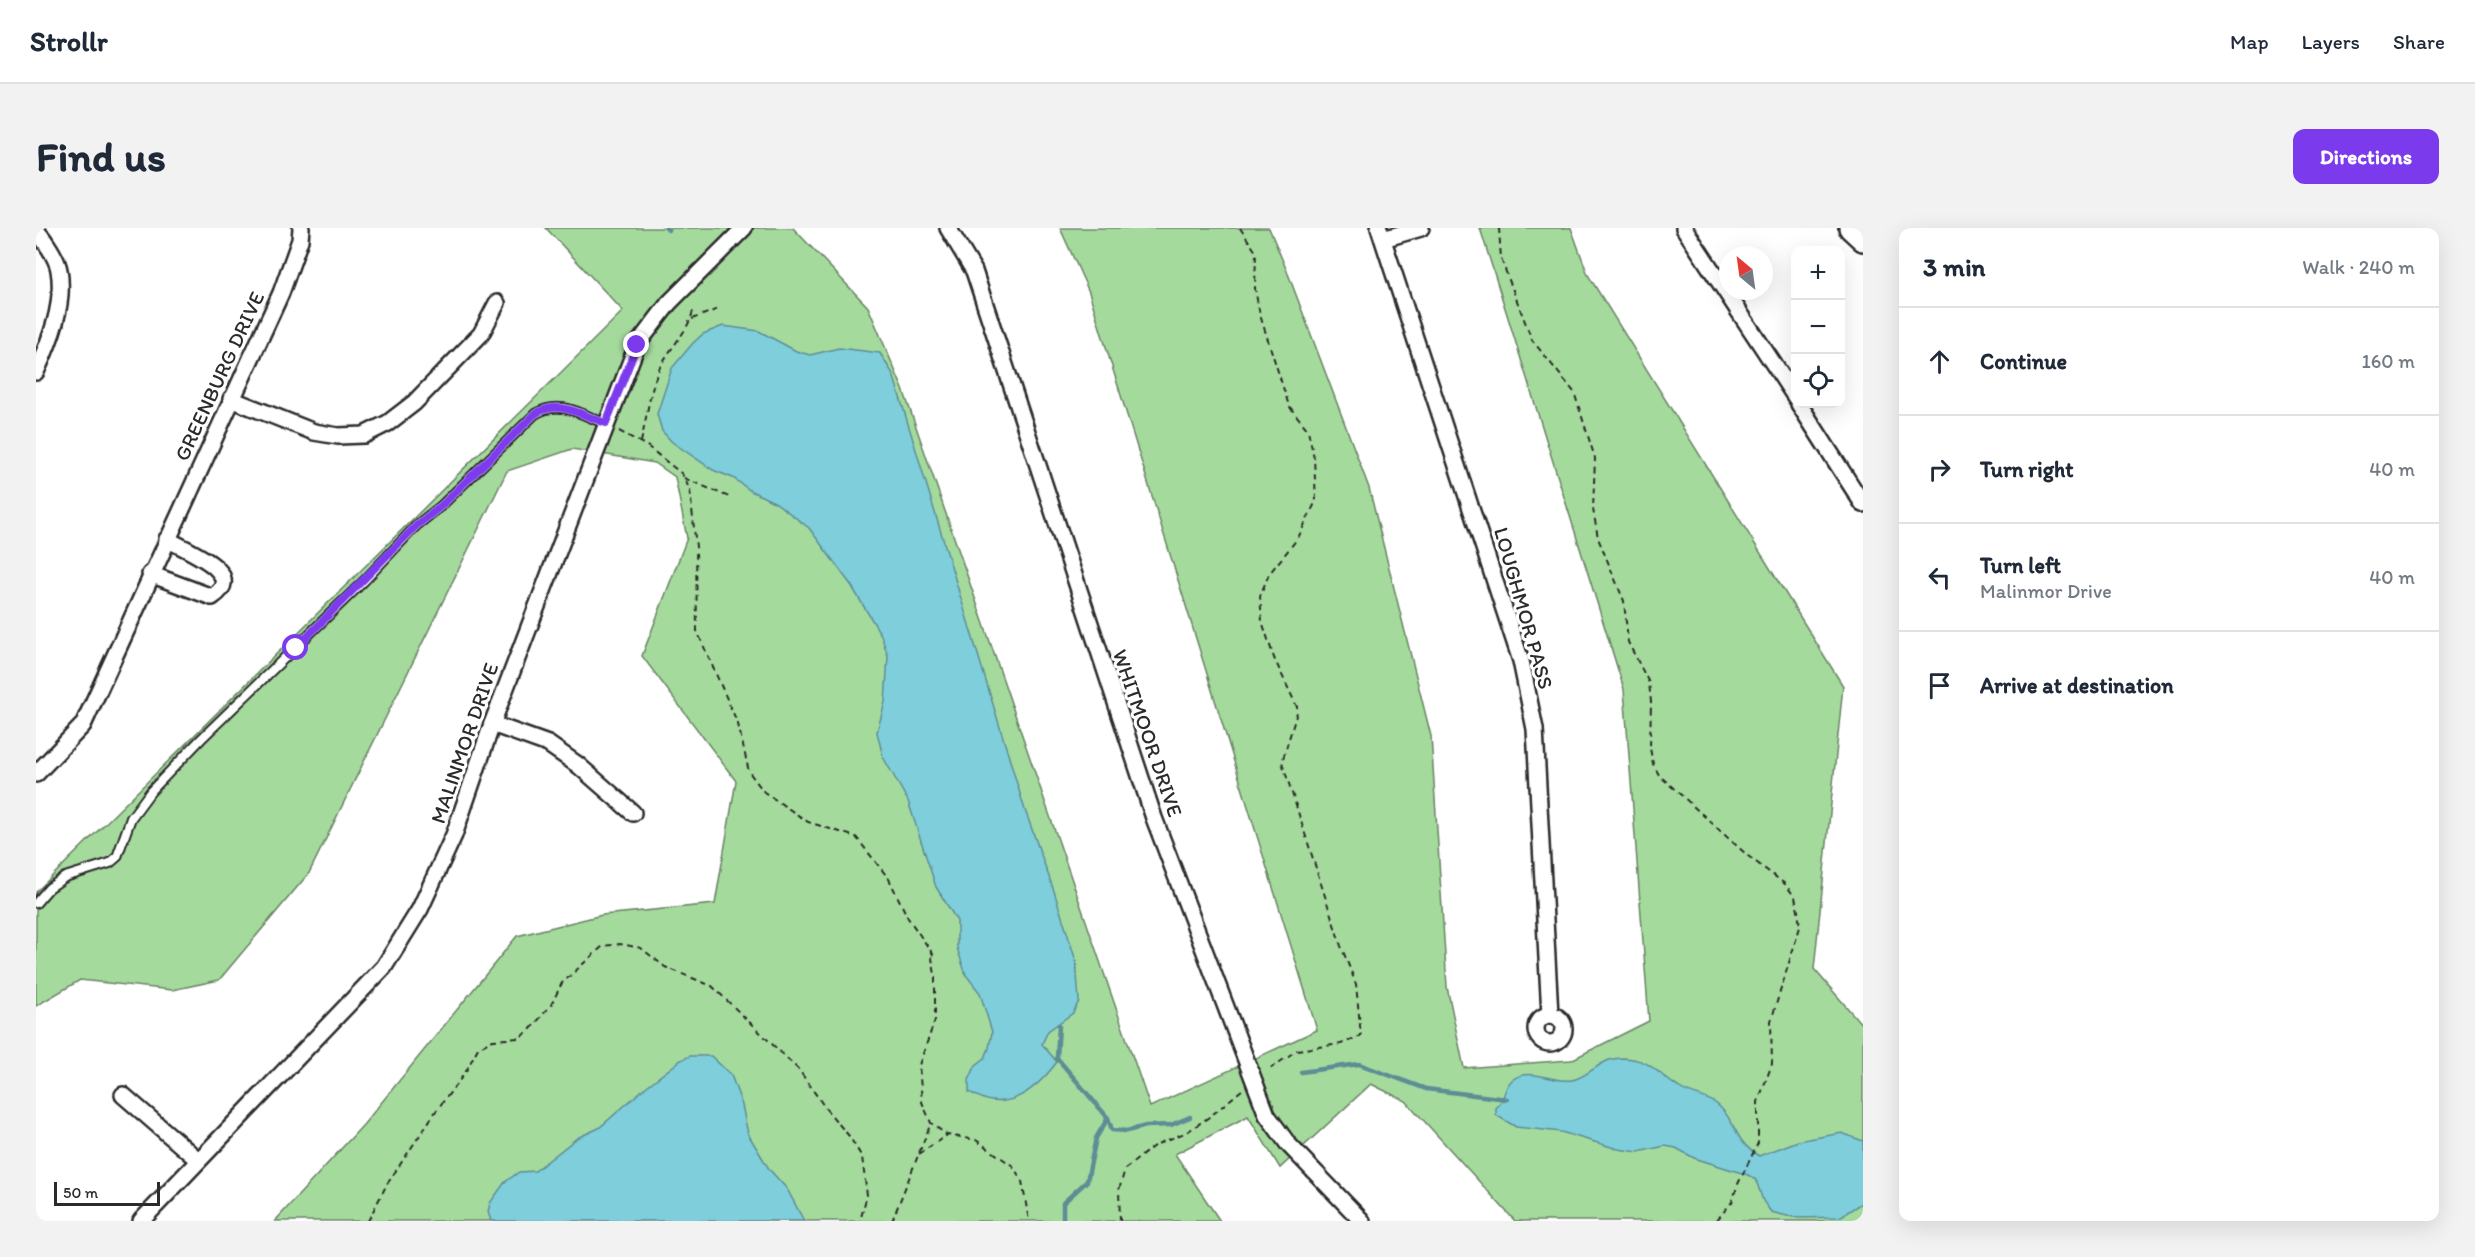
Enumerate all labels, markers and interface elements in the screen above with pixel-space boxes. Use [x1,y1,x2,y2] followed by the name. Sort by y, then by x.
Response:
[30,24,108,58] text: Strollr
[2230,29,2269,54] text: Map
[2302,29,2360,54] text: Layers
[2393,29,2445,54] text: Share
[2293,129,2439,184] button: Directions
[36,131,166,182] text: Find us
[1719,246,1773,300] north arrow
[1791,246,1845,408] map controls
[1791,246,1845,300] button: +
[1923,251,1985,283] text: 3 min
[2302,255,2415,279] text: Walk · 240 m
[169,287,269,465] street label: GREENBURG DRIVE
[1791,300,1845,354] button: −
[623,331,649,357] route end
[1923,345,1956,378] icon: ahead
[1980,348,2067,375] text: Continue
[2362,349,2415,373] text: 160 m
[1791,354,1845,408] button: locate
[1923,453,1956,486] icon: right
[1980,456,2074,483] text: Turn right
[2369,457,2415,481] text: 40 m
[1489,524,1559,692] street label: LOUGHMOR PASS
[1980,552,2061,579] text: Turn left
[1923,561,1956,594] icon: left
[2369,565,2415,589] text: 40 m
[1980,579,2112,603] text: Malinmor Drive
[282,634,308,660] route start
[1108,646,1188,820] street label: WHITMOOR DRIVE
[425,659,503,827] street label: MALINMOR DRIVE
[1923,669,1956,702] icon: arrive
[1980,672,2174,699] text: Arrive at destination
[54,1179,160,1206] scale bar
[63,1183,98,1202] text: 50 m

